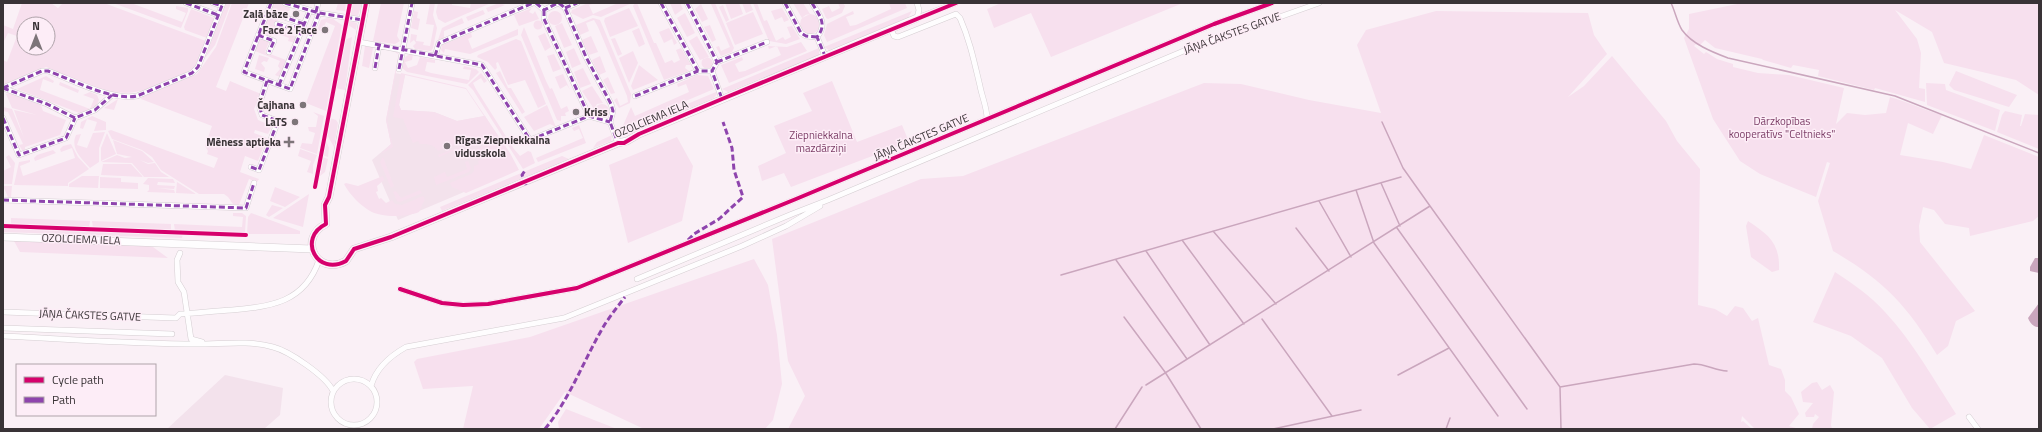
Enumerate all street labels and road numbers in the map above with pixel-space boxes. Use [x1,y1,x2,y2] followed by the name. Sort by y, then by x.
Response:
[1181,8,1283,58] street label: JĀŅA ČAKSTES GATVE
[612,96,691,142] street label: OZOLCIEMA IELA
[871,110,971,164] street label: JĀŅA ČAKSTES GATVE
[41,230,121,248] street label: OZOLCIEMA IELA
[39,305,141,325] street label: JĀŅA ČAKSTES GATVE

